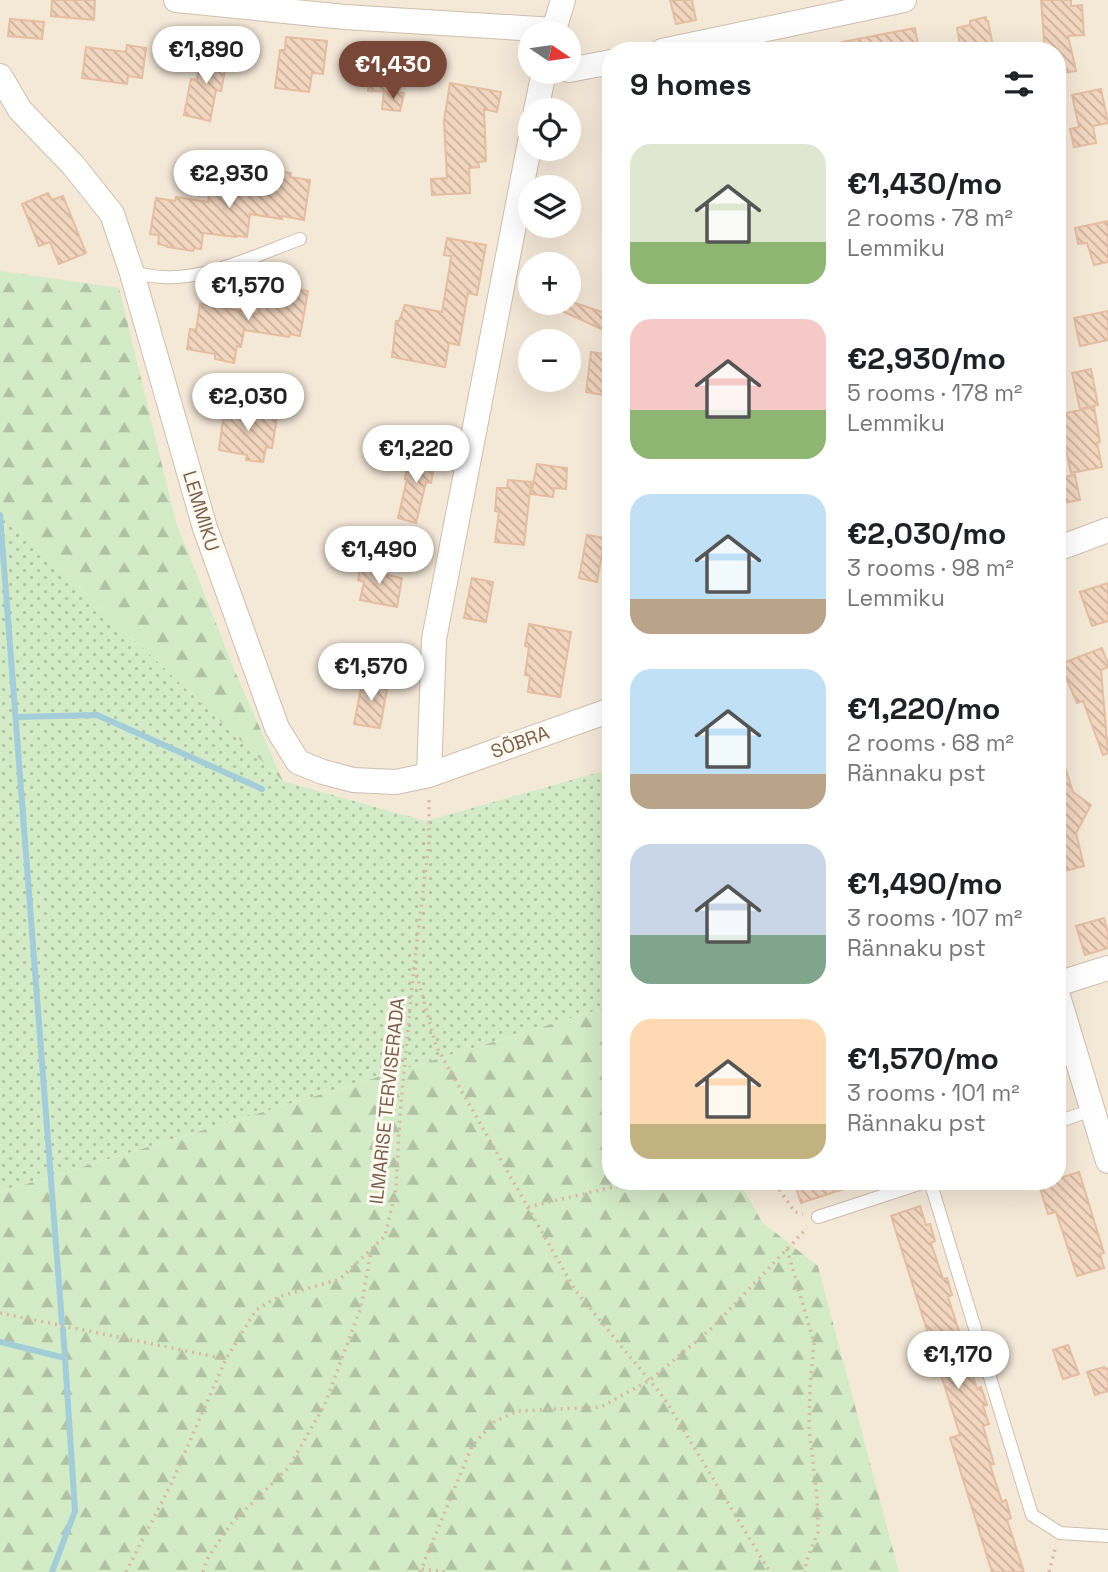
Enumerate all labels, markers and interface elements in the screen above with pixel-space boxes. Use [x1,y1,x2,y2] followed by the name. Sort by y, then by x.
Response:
[518,21,581,84] north arrow
[518,21,581,392] map controls
[149,27,263,86] pin: €1,890
[168,34,244,64] text: €1,890
[336,42,450,101] pin: €1,430
[355,49,431,79] text: €1,430
[630,65,752,104] text: 9 homes
[1000,65,1038,103] icon: filters
[518,98,581,161] button: locate
[172,150,286,210] pin: €2,930
[189,158,269,188] text: €2,930
[847,164,1002,203] text: €1,430/mo
[686,172,770,256] icon: home
[518,175,581,238] button: layers
[847,203,1013,233] text: 2 rooms · 78 m²
[847,233,945,263] text: Lemmiku
[518,252,581,315] button: +
[191,262,305,322] pin: €1,570
[211,270,285,300] text: €1,570
[518,329,581,392] button: −
[847,339,1006,378] text: €2,930/mo
[686,347,770,431] icon: home
[191,374,305,433] pin: €2,030
[847,378,1022,408] text: 5 rooms · 178 m²
[208,381,288,411] text: €2,030
[847,408,945,438] text: Lemmiku
[359,426,473,485] pin: €1,220
[379,433,453,463] text: €1,220
[177,468,225,554] street label: LEMMIKU
[847,514,1006,553] text: €2,030/mo
[686,522,770,606] icon: home
[322,526,436,586] pin: €1,490
[341,534,417,564] text: €1,490
[847,553,1014,583] text: 3 rooms · 98 m²
[847,583,945,613] text: Lemmiku
[314,644,428,703] pin: €1,570
[334,651,408,681] text: €1,570
[847,689,1000,728] text: €1,220/mo
[686,697,770,781] icon: home
[487,720,553,764] street label: SÕBRA
[847,728,1014,758] text: 2 rooms · 68 m²
[847,758,986,788] text: Rännaku pst
[847,864,1002,903] text: €1,490/mo
[686,872,770,956] icon: home
[847,903,1023,933] text: 3 rooms · 107 m²
[847,933,986,963] text: Rännaku pst
[364,996,410,1205] street label: ILMARISE TERVISERADA
[847,1039,999,1078] text: €1,570/mo
[686,1047,770,1131] icon: home
[847,1078,1020,1108] text: 3 rooms · 101 m²
[847,1108,986,1138] text: Rännaku pst
[901,1332,1015,1391] pin: €1,170
[923,1339,993,1369] text: €1,170

